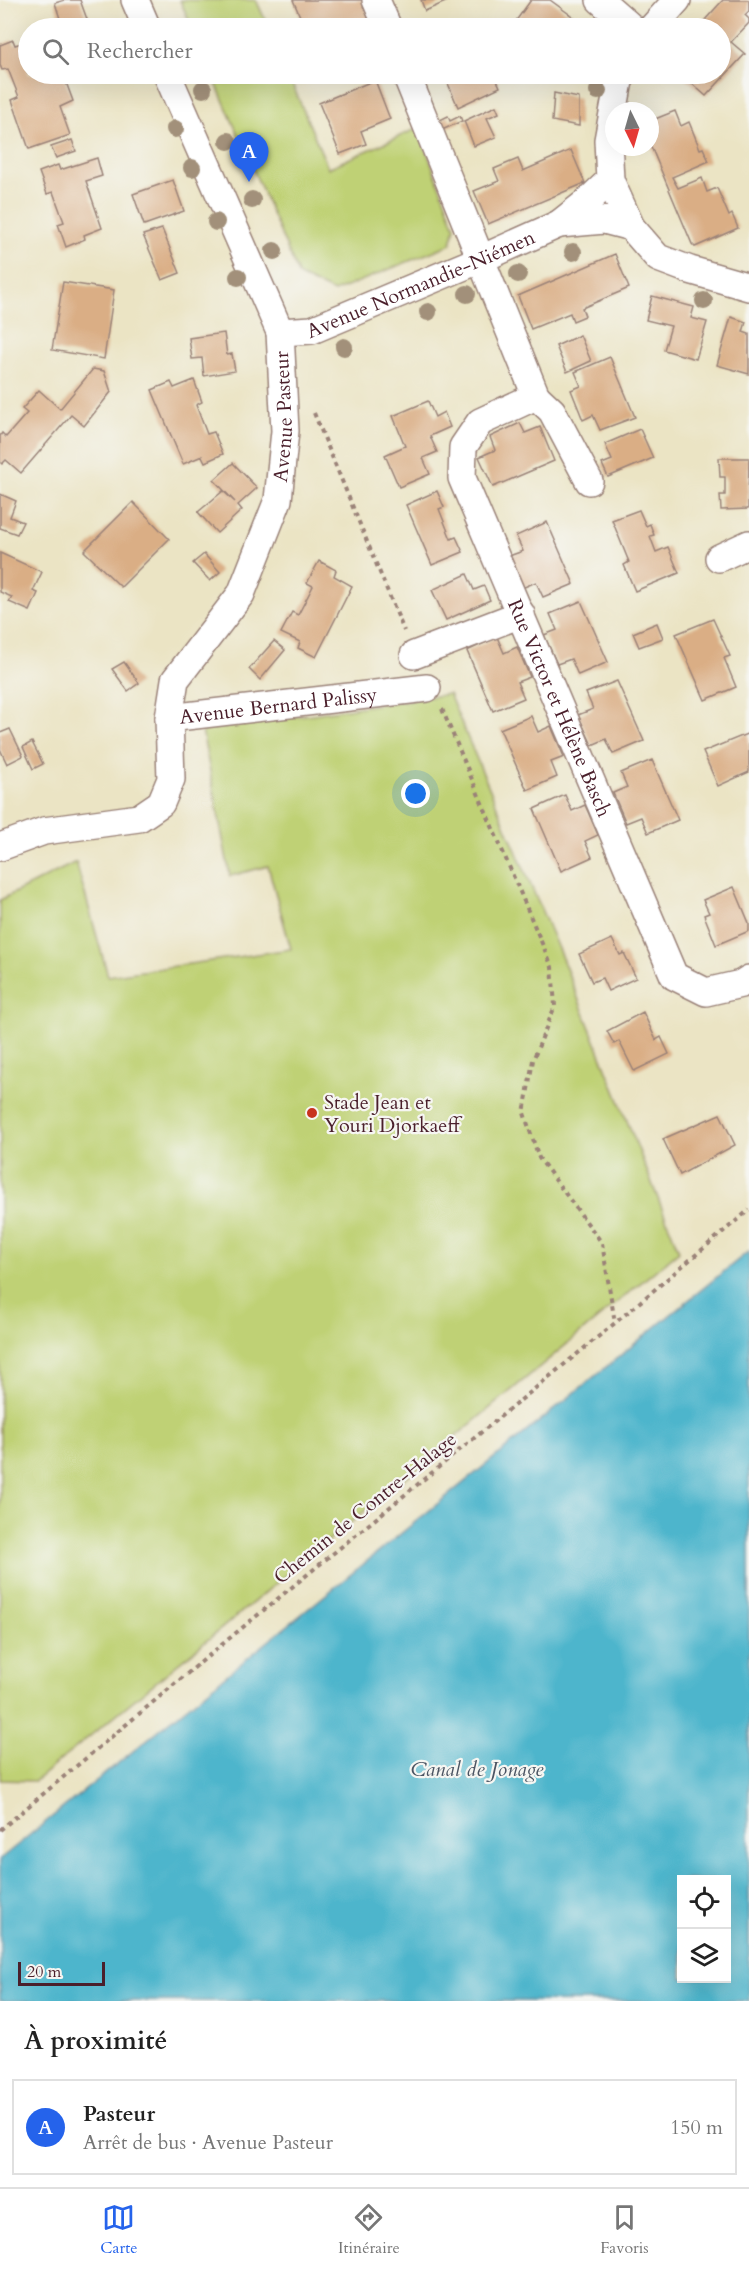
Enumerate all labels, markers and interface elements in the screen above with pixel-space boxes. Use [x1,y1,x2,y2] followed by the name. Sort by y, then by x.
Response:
[18,18,731,84] search box
[39,35,72,68] icon: search
[87,36,192,66] text: Rechercher
[605,102,659,156] north arrow
[230,132,268,182] pin: A
[302,223,540,344] street label: Avenue Normandie-Niémen
[266,350,299,483] street label: Avenue Pasteur
[502,595,618,821] street label: Rue Victor et Hélène Basch
[178,680,379,730] street label: Avenue Bernard Palissy
[401,779,430,808] your location
[324,1089,462,1139] place label: Stade Jean et Youri Djorkaeff
[305,1106,319,1120] marker: Stade Jean et Youri Djorkaeff
[268,1426,462,1590] street label: Chemin de Contre-Halage
[411,1755,544,1784] water label: Canal de Jonage
[677,1875,731,1983] map controls
[677,1875,731,1929] button: locate
[677,1929,731,1983] button: layers
[18,1959,105,1986] scale bar
[27,1961,61,1983] text: 20 m
[24,2023,167,2058] text: À proximité
[83,2099,155,2129] text: Pasteur
[38,2114,53,2141] text: A
[670,2114,723,2141] text: 150 m
[83,2129,333,2156] text: Arrêt de bus · Avenue Pasteur
[100,2201,138,2259] tab: Carte
[338,2201,400,2259] tab: Itinéraire
[600,2201,649,2259] tab: Favoris

